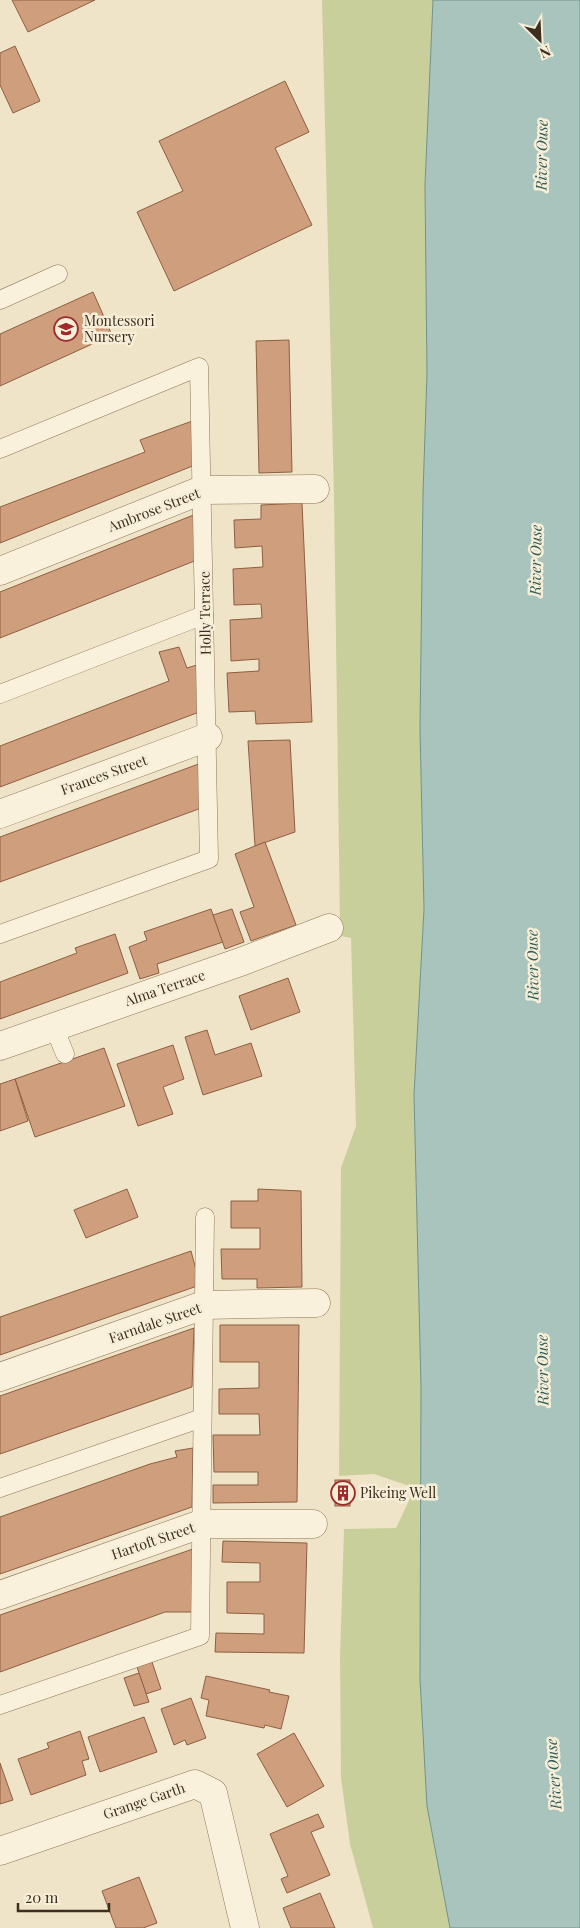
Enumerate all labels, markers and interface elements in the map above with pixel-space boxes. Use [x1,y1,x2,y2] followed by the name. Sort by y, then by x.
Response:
[515,15,565,65] north arrow
[537,42,554,63] text: N
[530,119,552,192] water label: River Ouse
[84,311,155,346] place label: Montessori Nursery
[53,316,79,342] school or university icon: Montessori Nursery
[104,483,204,536] street label: Ambrose Street
[524,524,546,597] water label: River Ouse
[194,571,215,655] street label: Holly Terrace
[58,750,151,799] street label: Frances Street
[521,929,543,1002] water label: River Ouse
[121,965,208,1010] street label: Alma Terrace
[106,1298,205,1347] street label: Farndale Street
[531,1334,553,1407] water label: River Ouse
[330,1480,356,1506] building icon: Pikeing Well
[360,1483,436,1502] place label: Pikeing Well
[109,1517,198,1564] street label: Hartoft Street
[541,1738,566,1811] water label: River Ouse
[100,1777,188,1823] street label: Grange Garth
[18,1880,109,1912] scale bar
[25,1887,59,1907] text: 20 m

